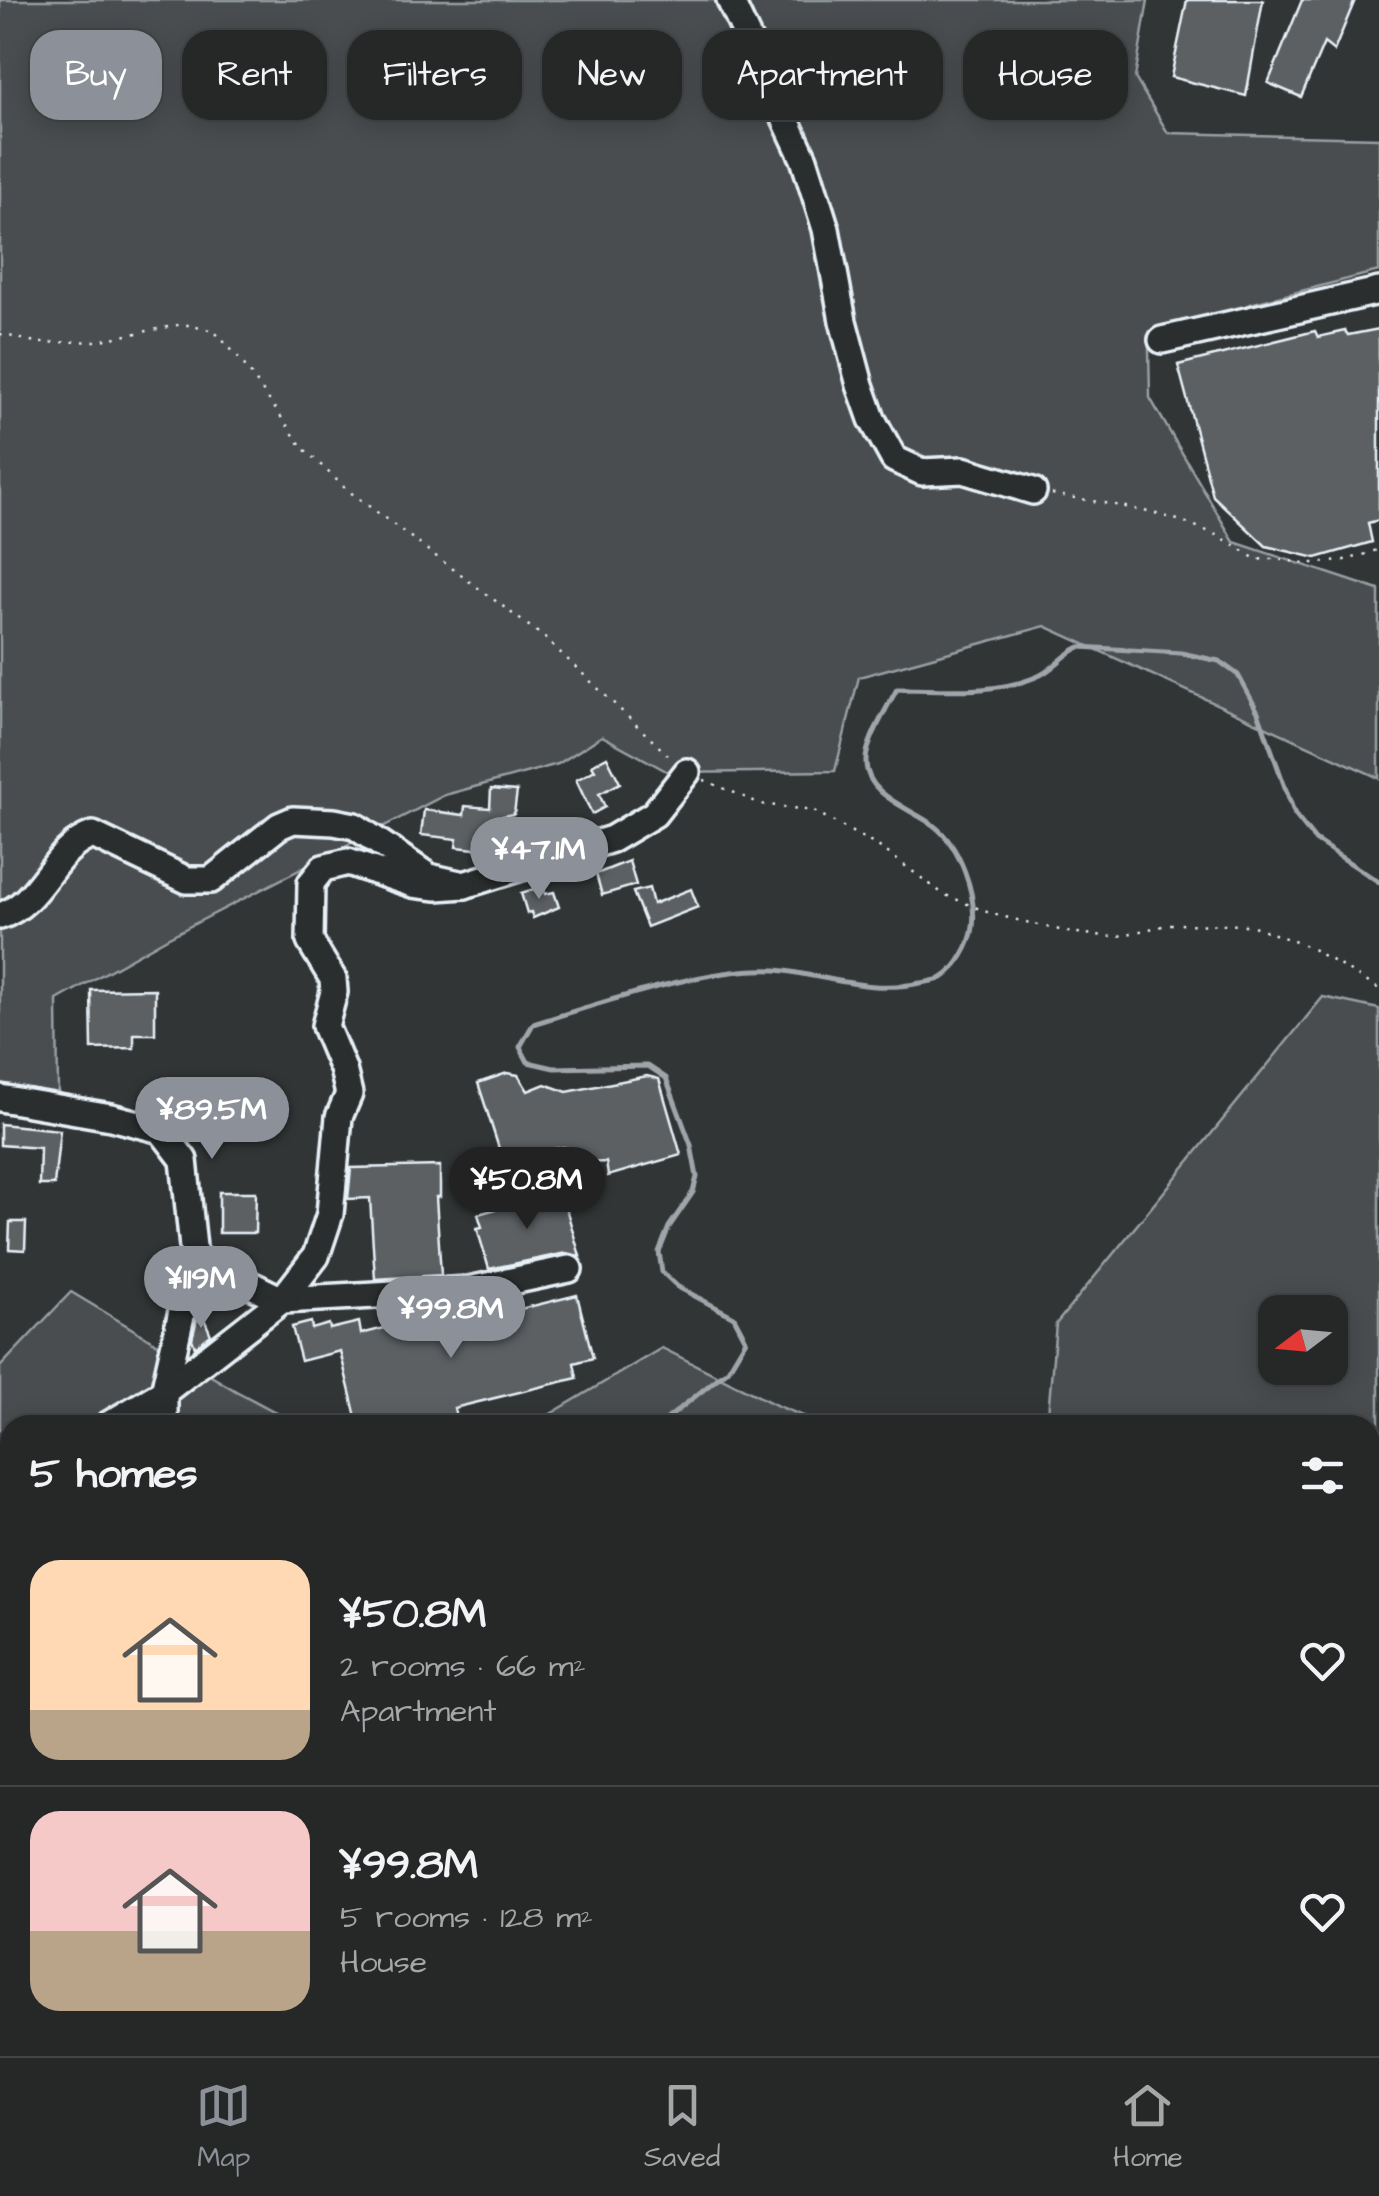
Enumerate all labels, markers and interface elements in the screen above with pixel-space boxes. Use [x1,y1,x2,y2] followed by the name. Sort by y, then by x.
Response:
[30,30,162,120] chip: Buy
[182,30,327,120] chip: Rent
[347,30,522,120] chip: Filters
[542,30,682,120] chip: New
[702,30,943,120] chip: Apartment
[963,30,1128,120] chip: House
[458,817,620,902] pin: ¥47.1M
[492,827,586,872] text: ¥47.1M
[131,1077,293,1162] pin: ¥89.5M
[157,1087,267,1132] text: ¥89.5M
[446,1147,608,1232] pin: ¥50.8M
[471,1157,583,1202] text: ¥50.8M
[131,1246,271,1331] pin: ¥119M
[166,1256,236,1301] text: ¥119M
[370,1276,532,1361] pin: ¥99.8M
[398,1286,504,1331] text: ¥99.8M
[1258,1295,1348,1385] north arrow
[1258,1295,1348,1385] map controls
[30,1446,197,1504] text: 5 homes
[1295,1448,1350,1503] icon: filters
[340,1586,487,1644] text: ¥50.8M
[110,1600,230,1720] icon: home
[1295,1633,1350,1688] icon: heart
[340,1644,586,1689] text: 2 rooms · 66 m²
[340,1689,496,1734] text: Apartment
[340,1837,478,1895] text: ¥99.8M
[110,1851,230,1971] icon: home
[1295,1884,1350,1939] icon: heart
[340,1895,593,1940] text: 5 rooms · 128 m²
[340,1940,427,1985] text: House
[196,2078,251,2177] tab: Map
[644,2078,720,2177] tab: Saved
[1113,2078,1183,2177] tab: Home

